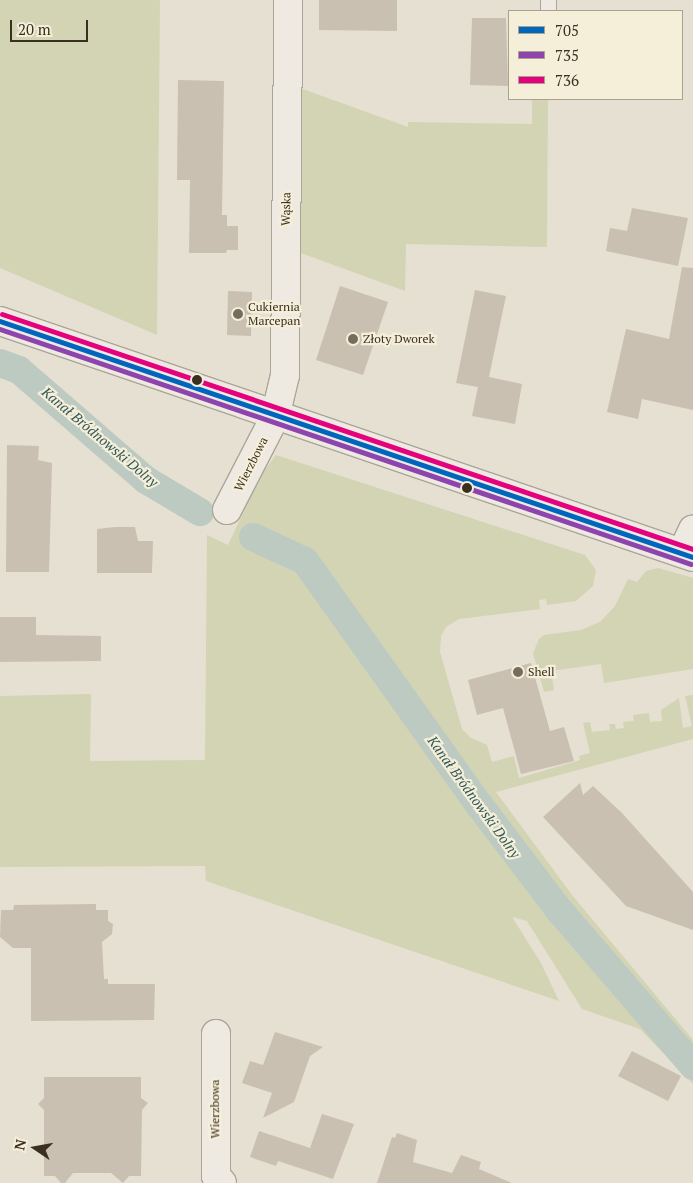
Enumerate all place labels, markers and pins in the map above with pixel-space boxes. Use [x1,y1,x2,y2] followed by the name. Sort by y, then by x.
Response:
[248,300,300,328] place label: Cukiernia Marcepan
[232,308,244,320] marker: Cukiernia Marcepan
[363,332,435,346] place label: Złoty Dworek
[347,333,359,345] marker: Złoty Dworek
[192,375,202,385] unlabelled marker
[462,483,472,493] unlabelled marker
[528,665,555,679] place label: Shell
[512,666,524,678] marker: Shell

